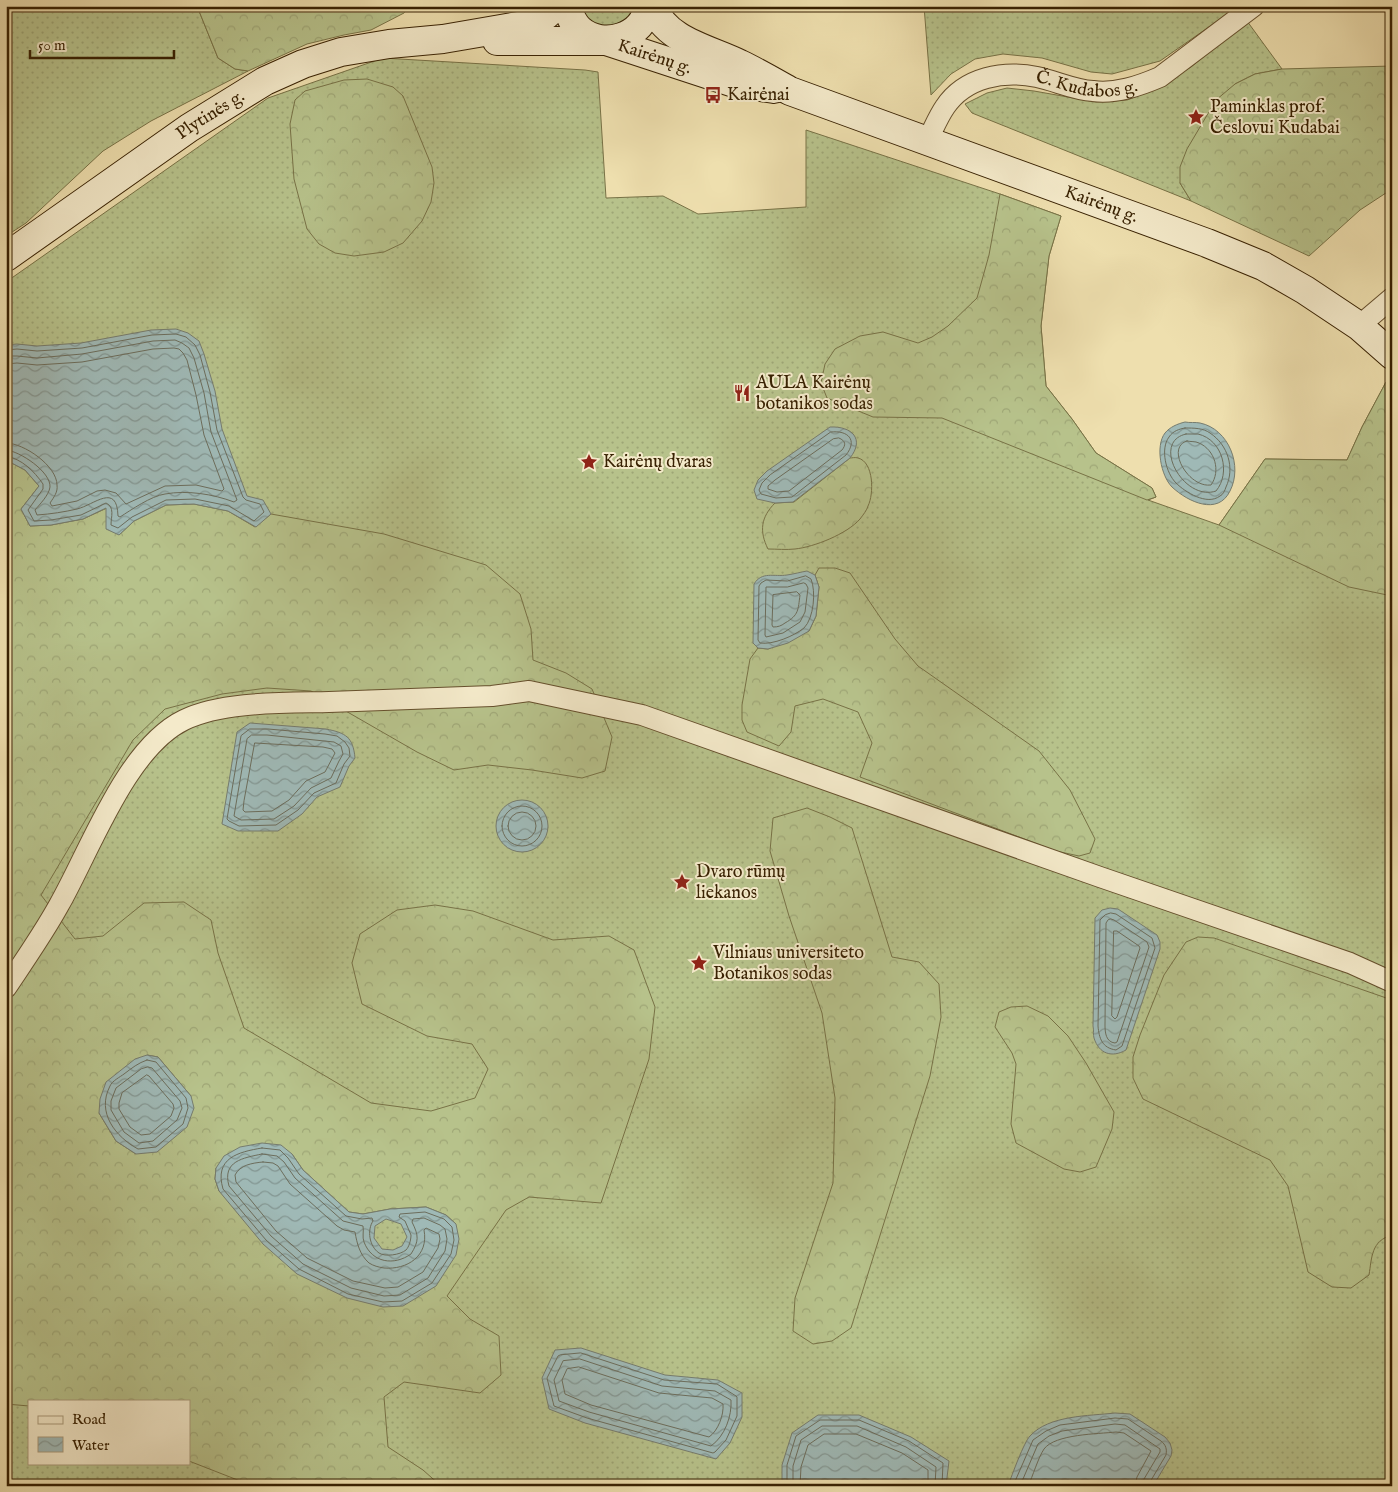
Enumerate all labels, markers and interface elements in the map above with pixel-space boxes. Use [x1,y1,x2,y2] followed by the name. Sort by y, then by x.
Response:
[30,28,174,60] scale bar
[614,34,695,80] street label: Kairėnų g.
[38,36,66,55] text: 50 m
[1033,64,1140,103] street label: Č. Kudabos g.
[727,84,790,107] place label: Kairėnai
[172,85,249,145] street label: Plytinės g.
[703,85,723,105] bus stop icon: Kairėnai
[1210,96,1340,140] place label: Paminklas prof. Česlovui Kudabai
[1186,107,1206,127] place icon: Paminklas prof. Česlovui Kudabai
[1061,181,1141,228] street label: Kairėnų g.
[755,372,873,416] place label: AULA Kairėnų botanikos sodas
[732,383,752,403] restaurant icon: AULA Kairėnų botanikos sodas
[603,451,712,474] place label: Kairėnų dvaras
[579,452,599,472] place icon: Kairėnų dvaras
[696,861,785,905] place label: Dvaro rūmų liekanos
[672,872,692,892] place icon: Dvaro rūmų liekanos
[712,942,864,986] place label: Vilniaus universiteto Botanikos sodas
[689,953,709,973] place icon: Vilniaus universiteto Botanikos sodas
[28,1400,190,1464] legend
[72,1410,107,1429] text: Road
[72,1436,110,1455] text: Water

